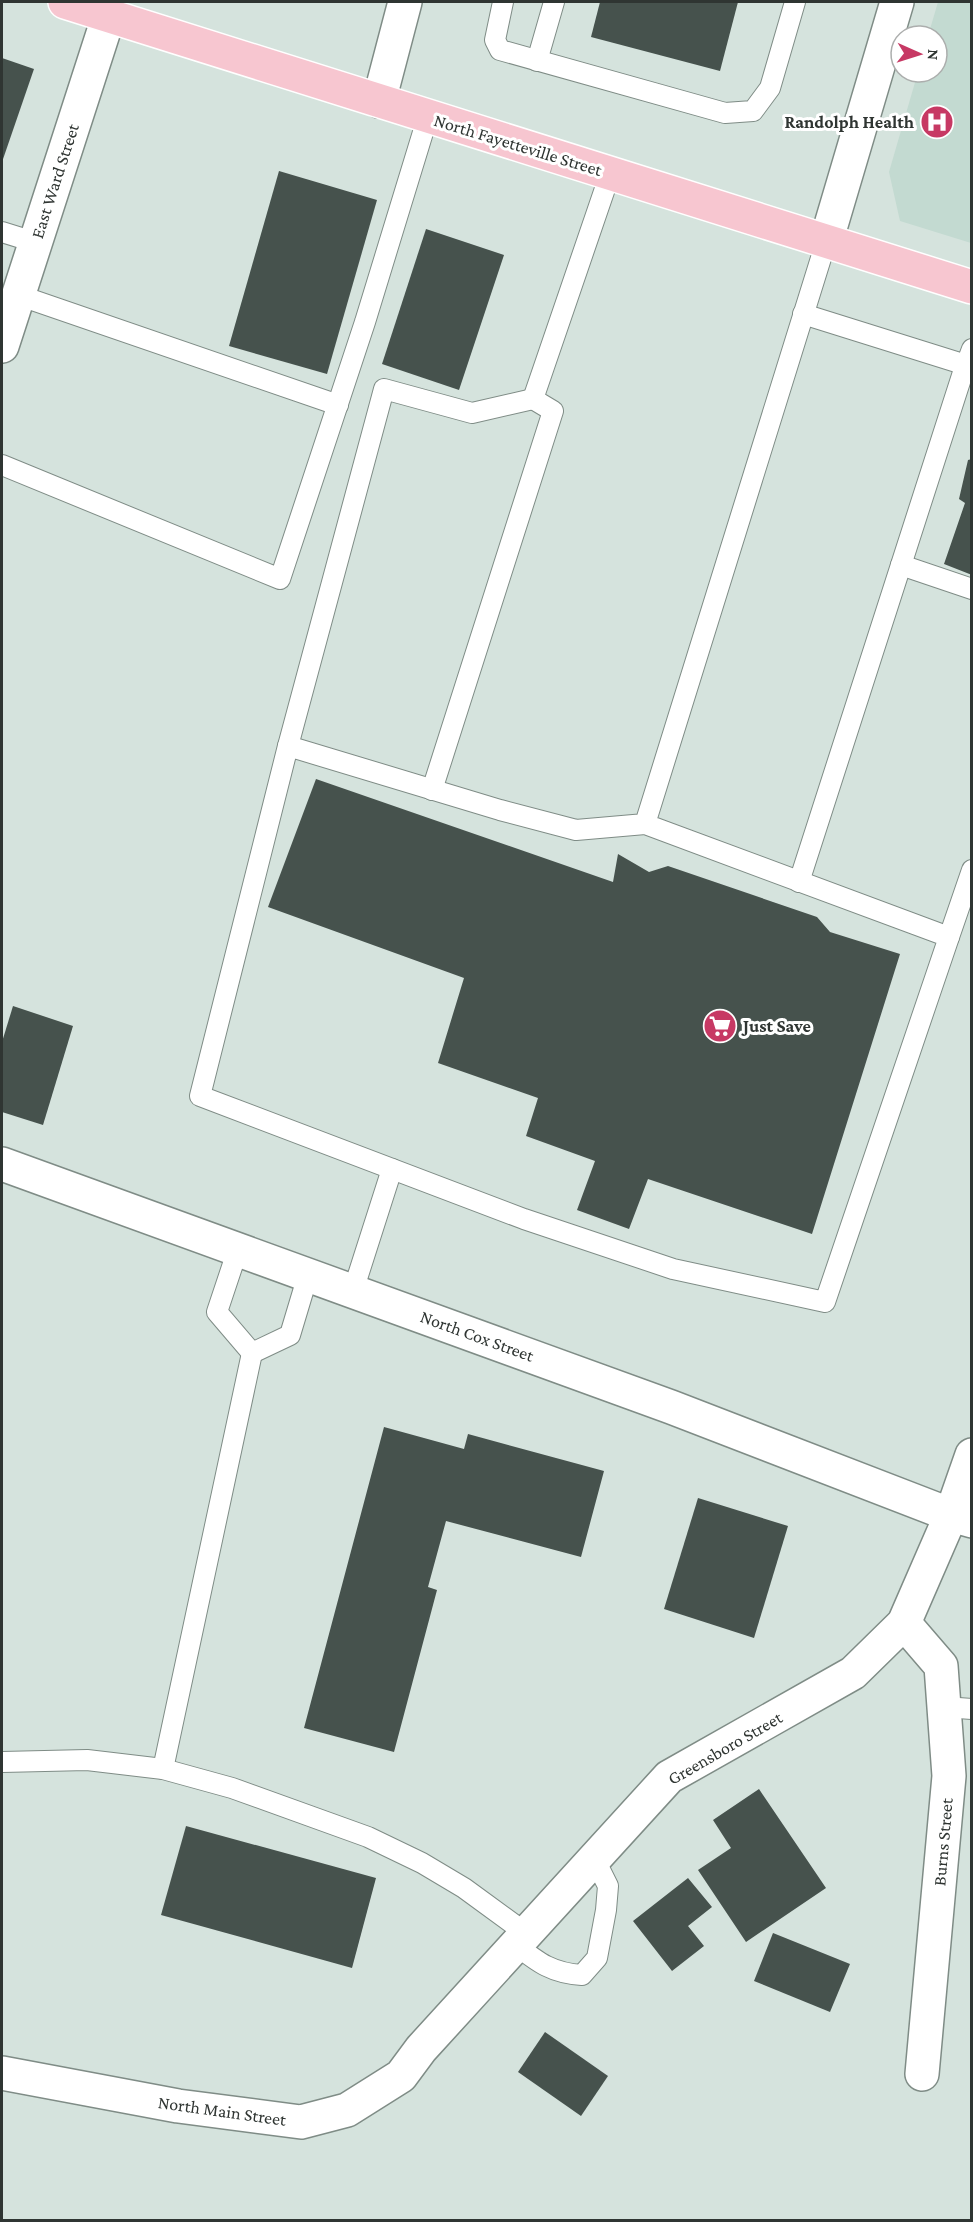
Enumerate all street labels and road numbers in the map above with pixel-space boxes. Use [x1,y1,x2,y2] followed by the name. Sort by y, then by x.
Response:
[432,110,605,180] street label: North Fayetteville Street
[27,120,83,241] street label: East Ward Street
[418,1306,537,1366] street label: North Cox Street
[664,1707,787,1789] street label: Greensboro Street
[929,1796,957,1887] street label: Burns Street
[157,2092,288,2130] street label: North Main Street

